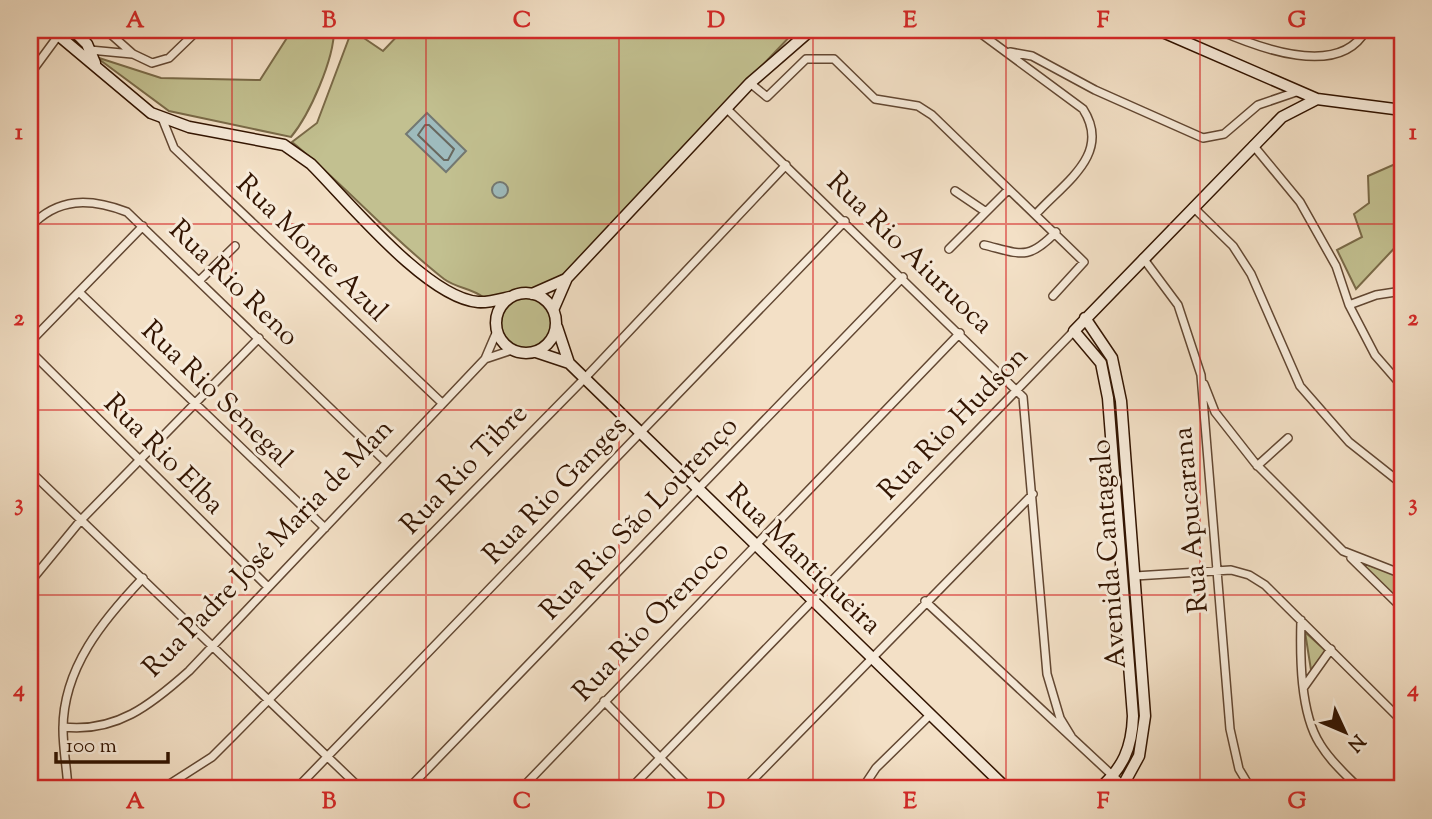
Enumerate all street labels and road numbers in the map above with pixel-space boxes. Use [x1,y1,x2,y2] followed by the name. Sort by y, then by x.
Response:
[817,164,1001,344] street label: Rua Rio Aiuruoca
[226,166,396,332] street label: Rua Monte Azul
[159,211,307,357] street label: Rua Rio Reno
[131,312,301,478] street label: Rua Rio Senegal
[870,338,1038,510] street label: Rua Rio Hudson
[93,385,233,525] street label: Rua Rio Elba
[392,396,538,544] street label: Rua Rio Tibre
[475,408,637,574] street label: Rua Rio Ganges
[532,408,748,630] street label: Rua Rio São Lourenço
[134,411,404,687] street label: Rua Padre José Maria de Man
[1164,425,1220,615] street label: Rua Apucarana
[1082,438,1138,670] street label: Avenida Cantagalo
[716,475,890,645] street label: Rua Mantiqueira
[565,532,739,712] street label: Rua Rio Orenoco

